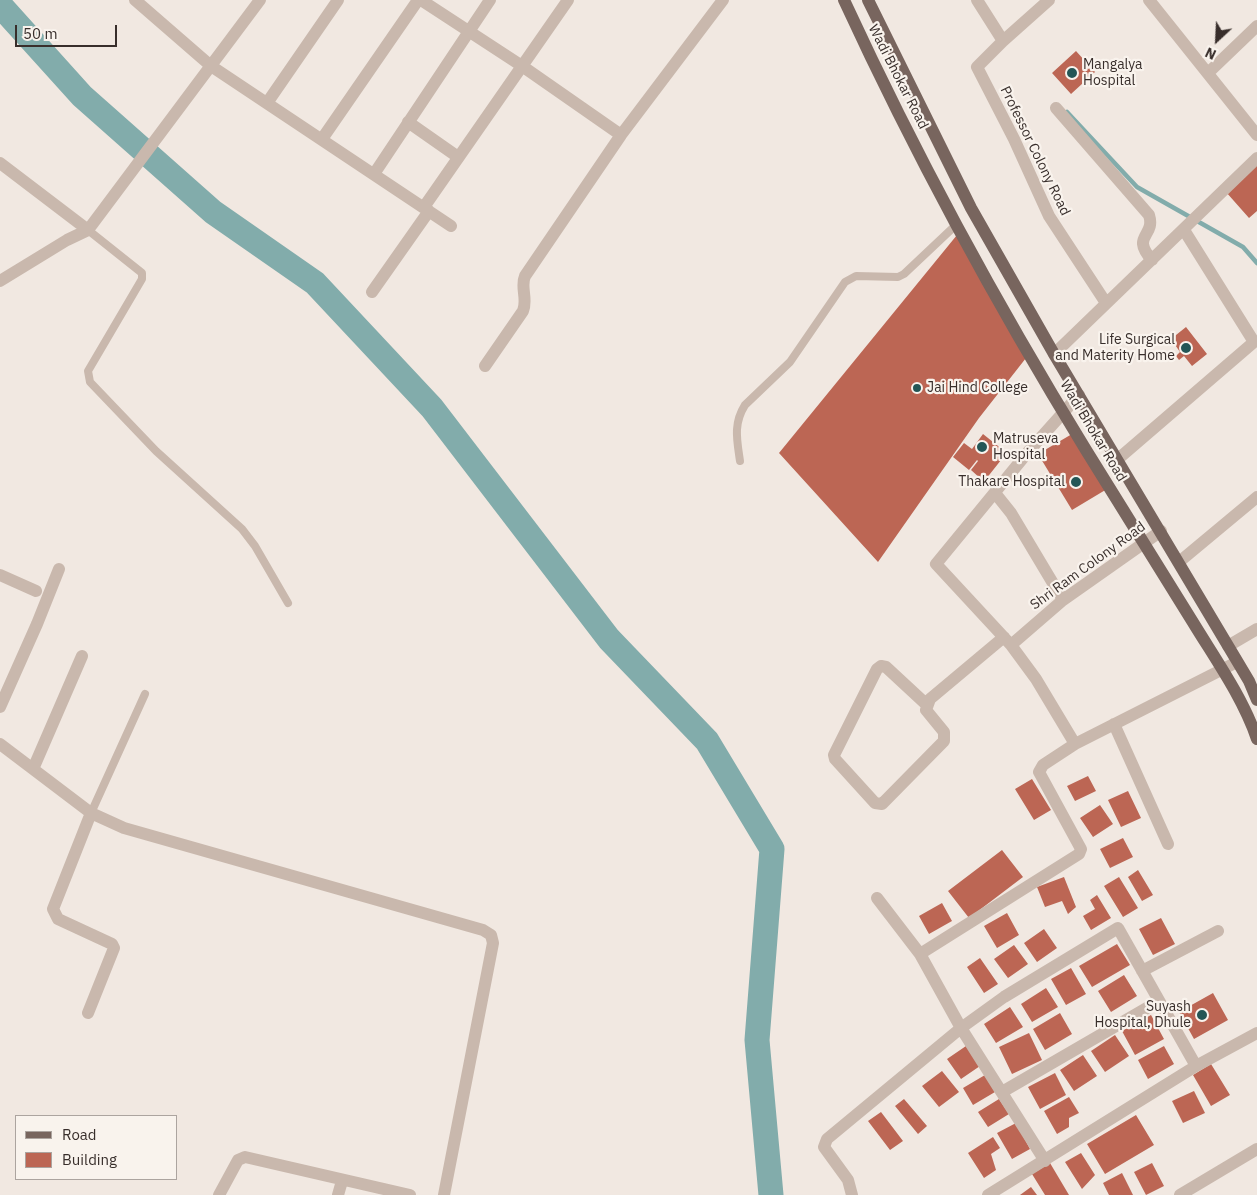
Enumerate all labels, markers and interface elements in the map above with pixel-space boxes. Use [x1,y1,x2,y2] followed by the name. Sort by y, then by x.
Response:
[18,15,120,47] scale bar
[1192,15,1242,65] north arrow
[864,22,932,132] street label: Wadi Bhokar Road
[23,24,58,43] text: 50 m
[1202,43,1219,64] text: N
[1083,57,1143,90] place label: Mangalya Hospital
[1065,66,1079,80] marker: Mangalya Hospital
[996,84,1074,218] street label: Professor Colony Road
[1055,332,1175,364] place label: Life Surgical and Materity Home
[1179,341,1193,355] marker: Life Surgical and Materity Home
[1056,377,1130,485] street label: Wadi Bhokar Road
[927,380,1028,396] place label: Jai Hind College
[911,382,923,394] marker: Jai Hind College
[993,431,1058,464] place label: Matruseva Hospital
[975,440,989,454] marker: Matruseva Hospital
[958,474,1065,490] place label: Thakare Hospital
[1069,475,1083,489] marker: Thakare Hospital
[1027,519,1149,613] street label: Shri Ram Colony Road
[1095,999,1191,1032] place label: Suyash Hospital, Dhule
[1195,1008,1209,1022] marker: Suyash Hospital, Dhule
[15,1115,178,1180] legend
[62,1125,97,1144] text: Road
[62,1150,117,1169] text: Building

